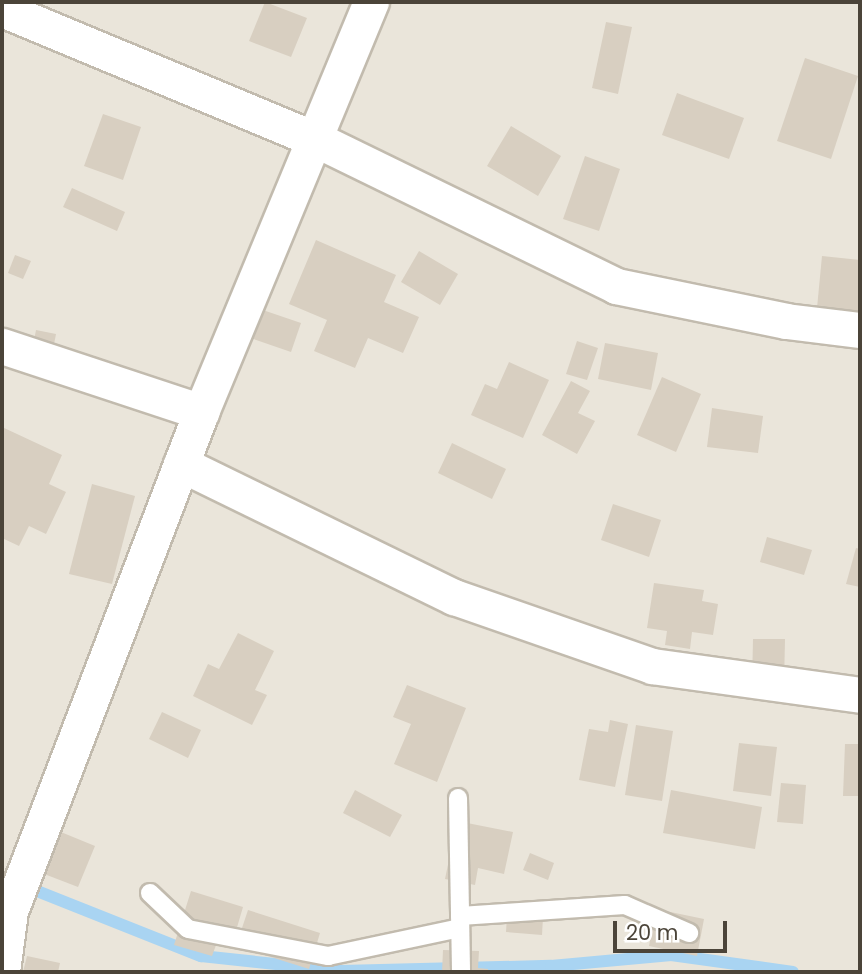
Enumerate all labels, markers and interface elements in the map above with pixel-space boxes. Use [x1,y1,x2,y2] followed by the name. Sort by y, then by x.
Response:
[617,908,731,952] scale bar
[626,918,679,947] text: 20 m

